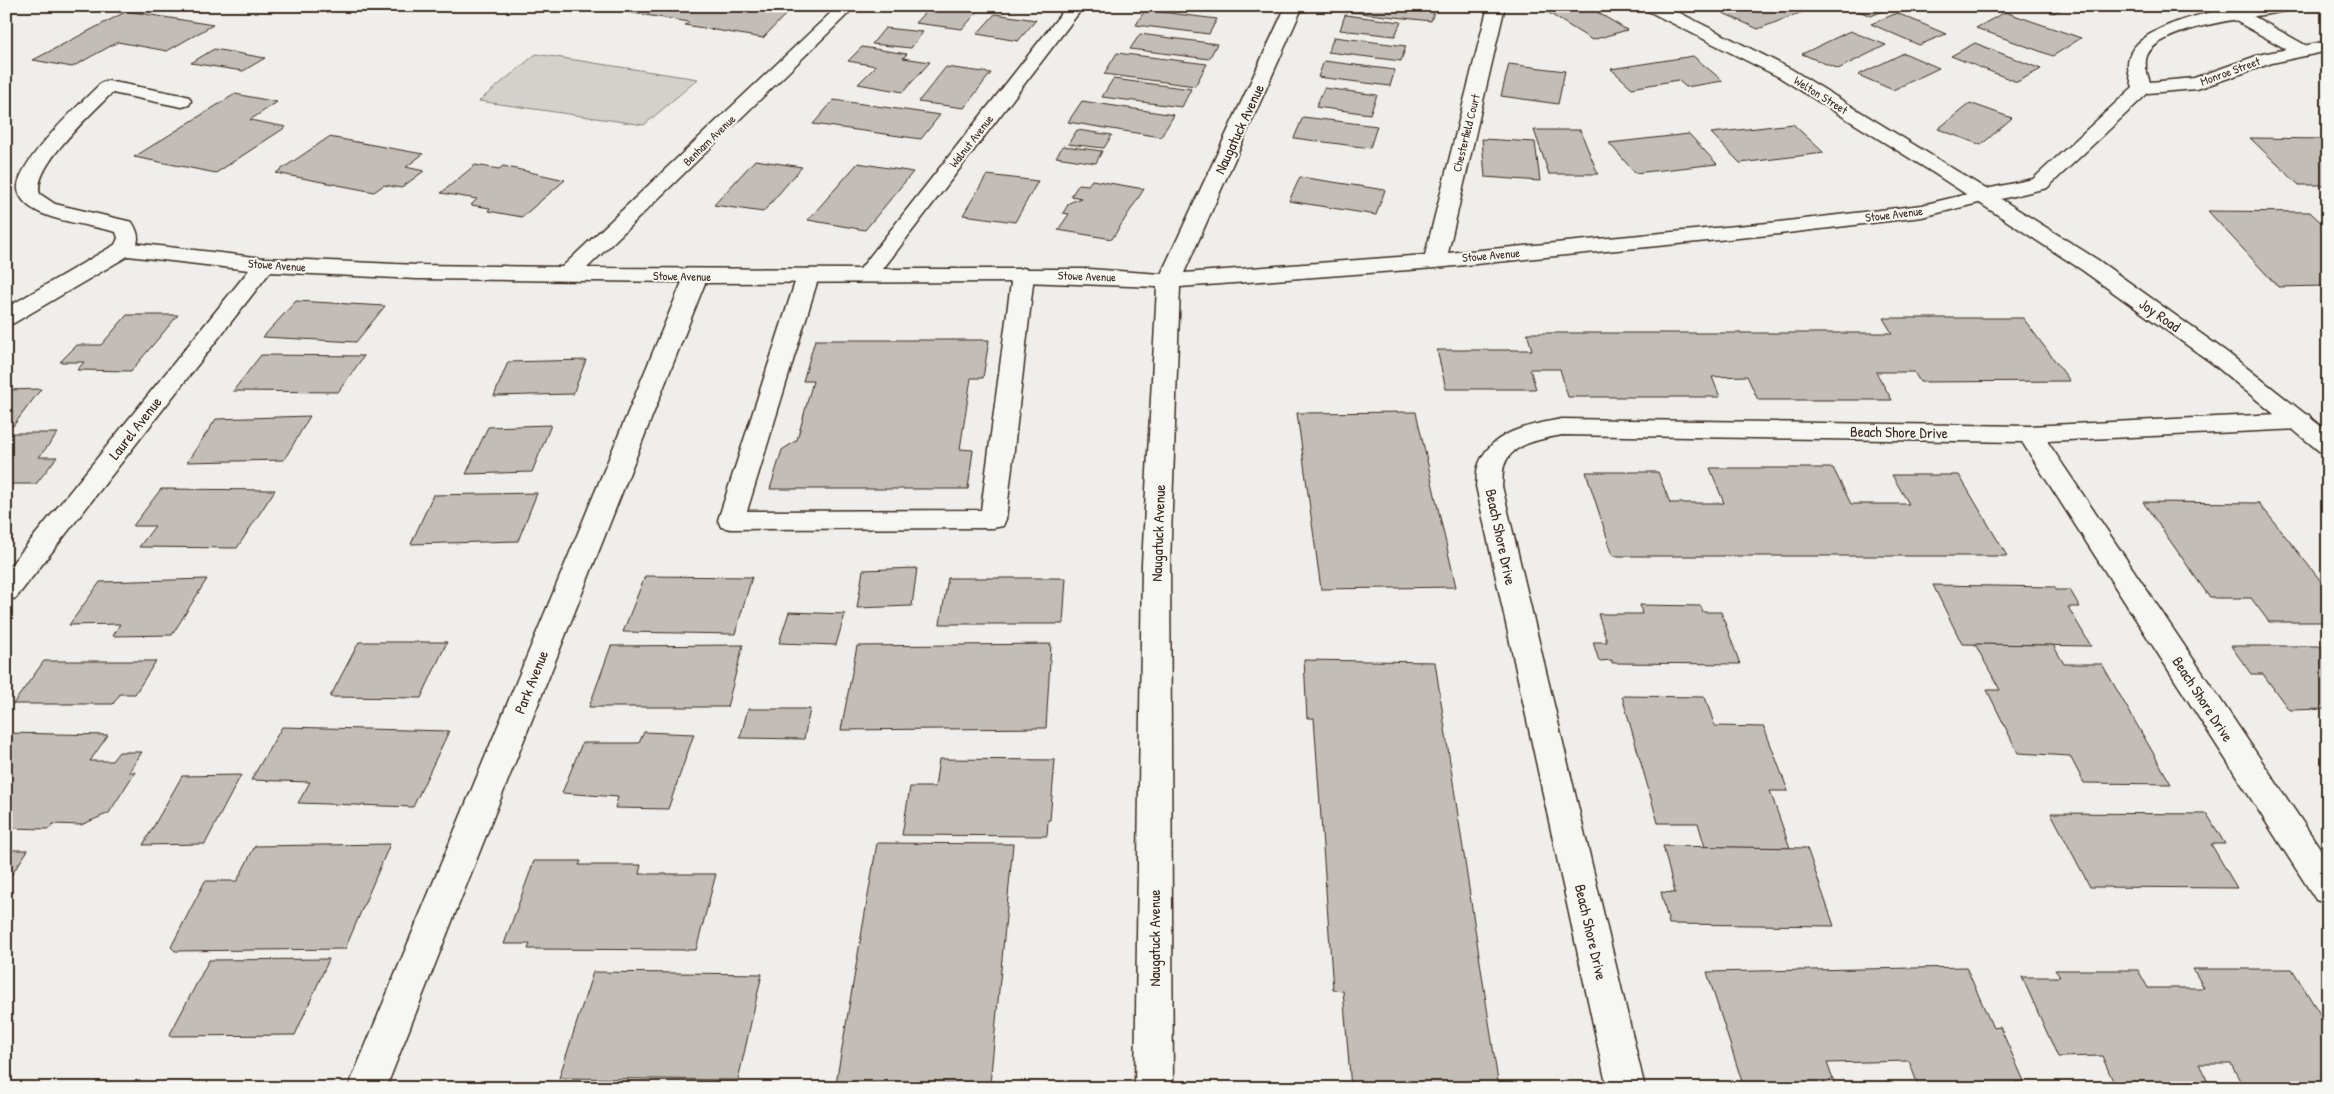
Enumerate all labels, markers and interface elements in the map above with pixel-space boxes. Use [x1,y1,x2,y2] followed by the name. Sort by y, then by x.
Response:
[2198,52,2263,90] street label: Monroe Street
[1791,72,1852,119] street label: Welton Street
[1209,81,1269,177] street label: Naugatuck Avenue
[1448,91,1484,174] street label: Chesterfield Court
[679,110,739,170] street label: Benham Avenue
[945,111,997,171] street label: Walnut Avenue
[1864,202,1924,226] street label: Stowe Avenue
[1461,244,1521,266] street label: Stowe Avenue
[247,254,307,276] street label: Stowe Avenue
[1058,266,1116,286] street label: Stowe Avenue
[653,267,711,285] street label: Stowe Avenue
[2135,293,2185,337] street label: Joy Road
[104,392,166,464] street label: Laurel Avenue
[1850,421,1948,443] street label: Beach Shore Drive
[1146,484,1170,582] street label: Naugatuck Avenue
[1481,487,1521,587] street label: Beach Shore Drive
[509,647,553,717] street label: Park Avenue
[2168,652,2238,746] street label: Beach Shore Drive
[1570,882,1612,982] street label: Beach Shore Drive
[1144,889,1165,987] street label: Naugatuck Avenue

